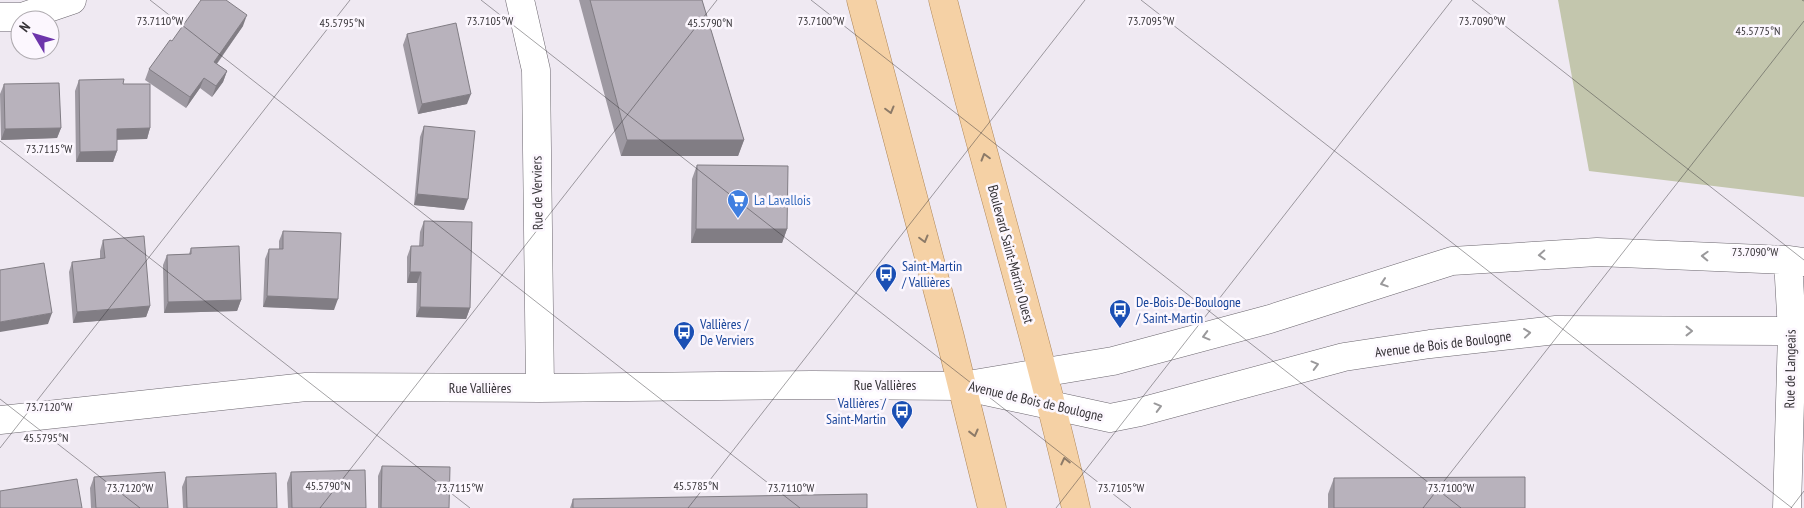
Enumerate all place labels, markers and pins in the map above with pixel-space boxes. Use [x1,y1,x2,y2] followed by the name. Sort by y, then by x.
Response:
[726,188,750,219] supermarket icon: La Lavallois
[754,191,811,209] place label: La Lavallois
[901,257,962,291] place label: Saint-Martin / Vallières
[874,262,898,293] bus stop icon: Saint-Martin / Vallières
[1135,293,1241,327] place label: De-Bois-De-Boulogne / Saint-Martin
[1108,298,1132,329] bus stop icon: De-Bois-De-Boulogne / Saint-Martin
[699,315,754,349] place label: Vallières / De Verviers
[672,320,696,351] bus stop icon: Vallières / De Verviers
[826,394,887,428] place label: Vallières / Saint-Martin
[890,399,914,430] bus stop icon: Vallières / Saint-Martin

